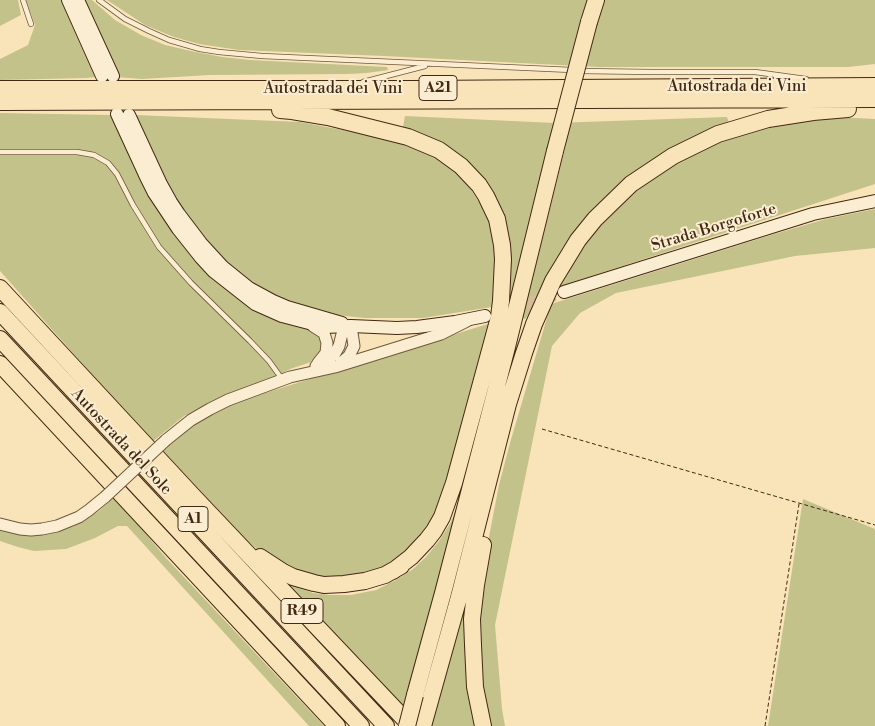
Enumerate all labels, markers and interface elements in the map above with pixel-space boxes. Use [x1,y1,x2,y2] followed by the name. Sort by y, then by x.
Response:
[419,76,457,100] road number: A21
[667,77,807,97] street label: Autostrada dei Vini
[263,79,403,99] street label: Autostrada dei Vini
[649,200,779,256] street label: Strada Borgoforte
[67,385,175,499] street label: Autostrada del Sole
[178,506,208,532] road number: A1
[281,598,323,624] road number: R49

